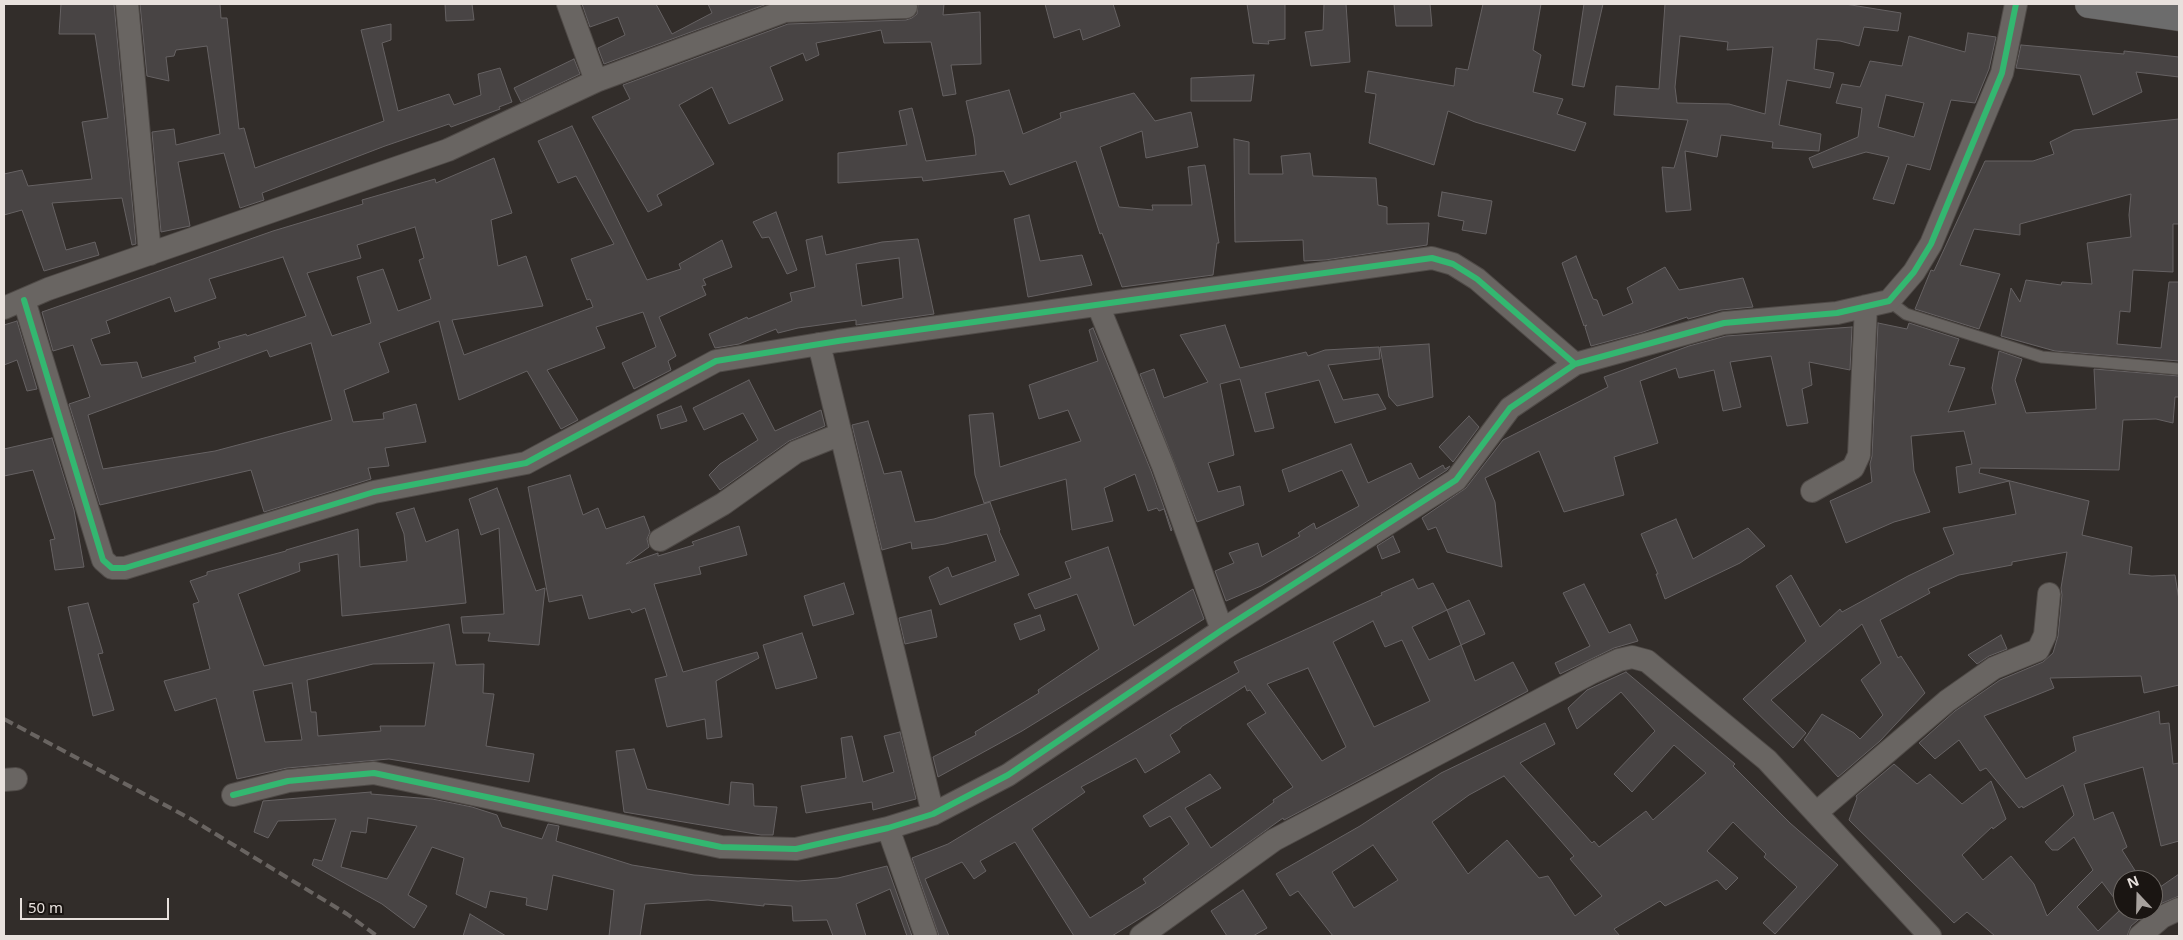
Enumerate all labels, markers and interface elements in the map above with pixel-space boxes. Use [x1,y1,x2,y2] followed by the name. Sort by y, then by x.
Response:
[2113,870,2163,920] north arrow
[2124,871,2142,892] text: N
[22,888,171,920] scale bar
[28,897,63,917] text: 50 m

